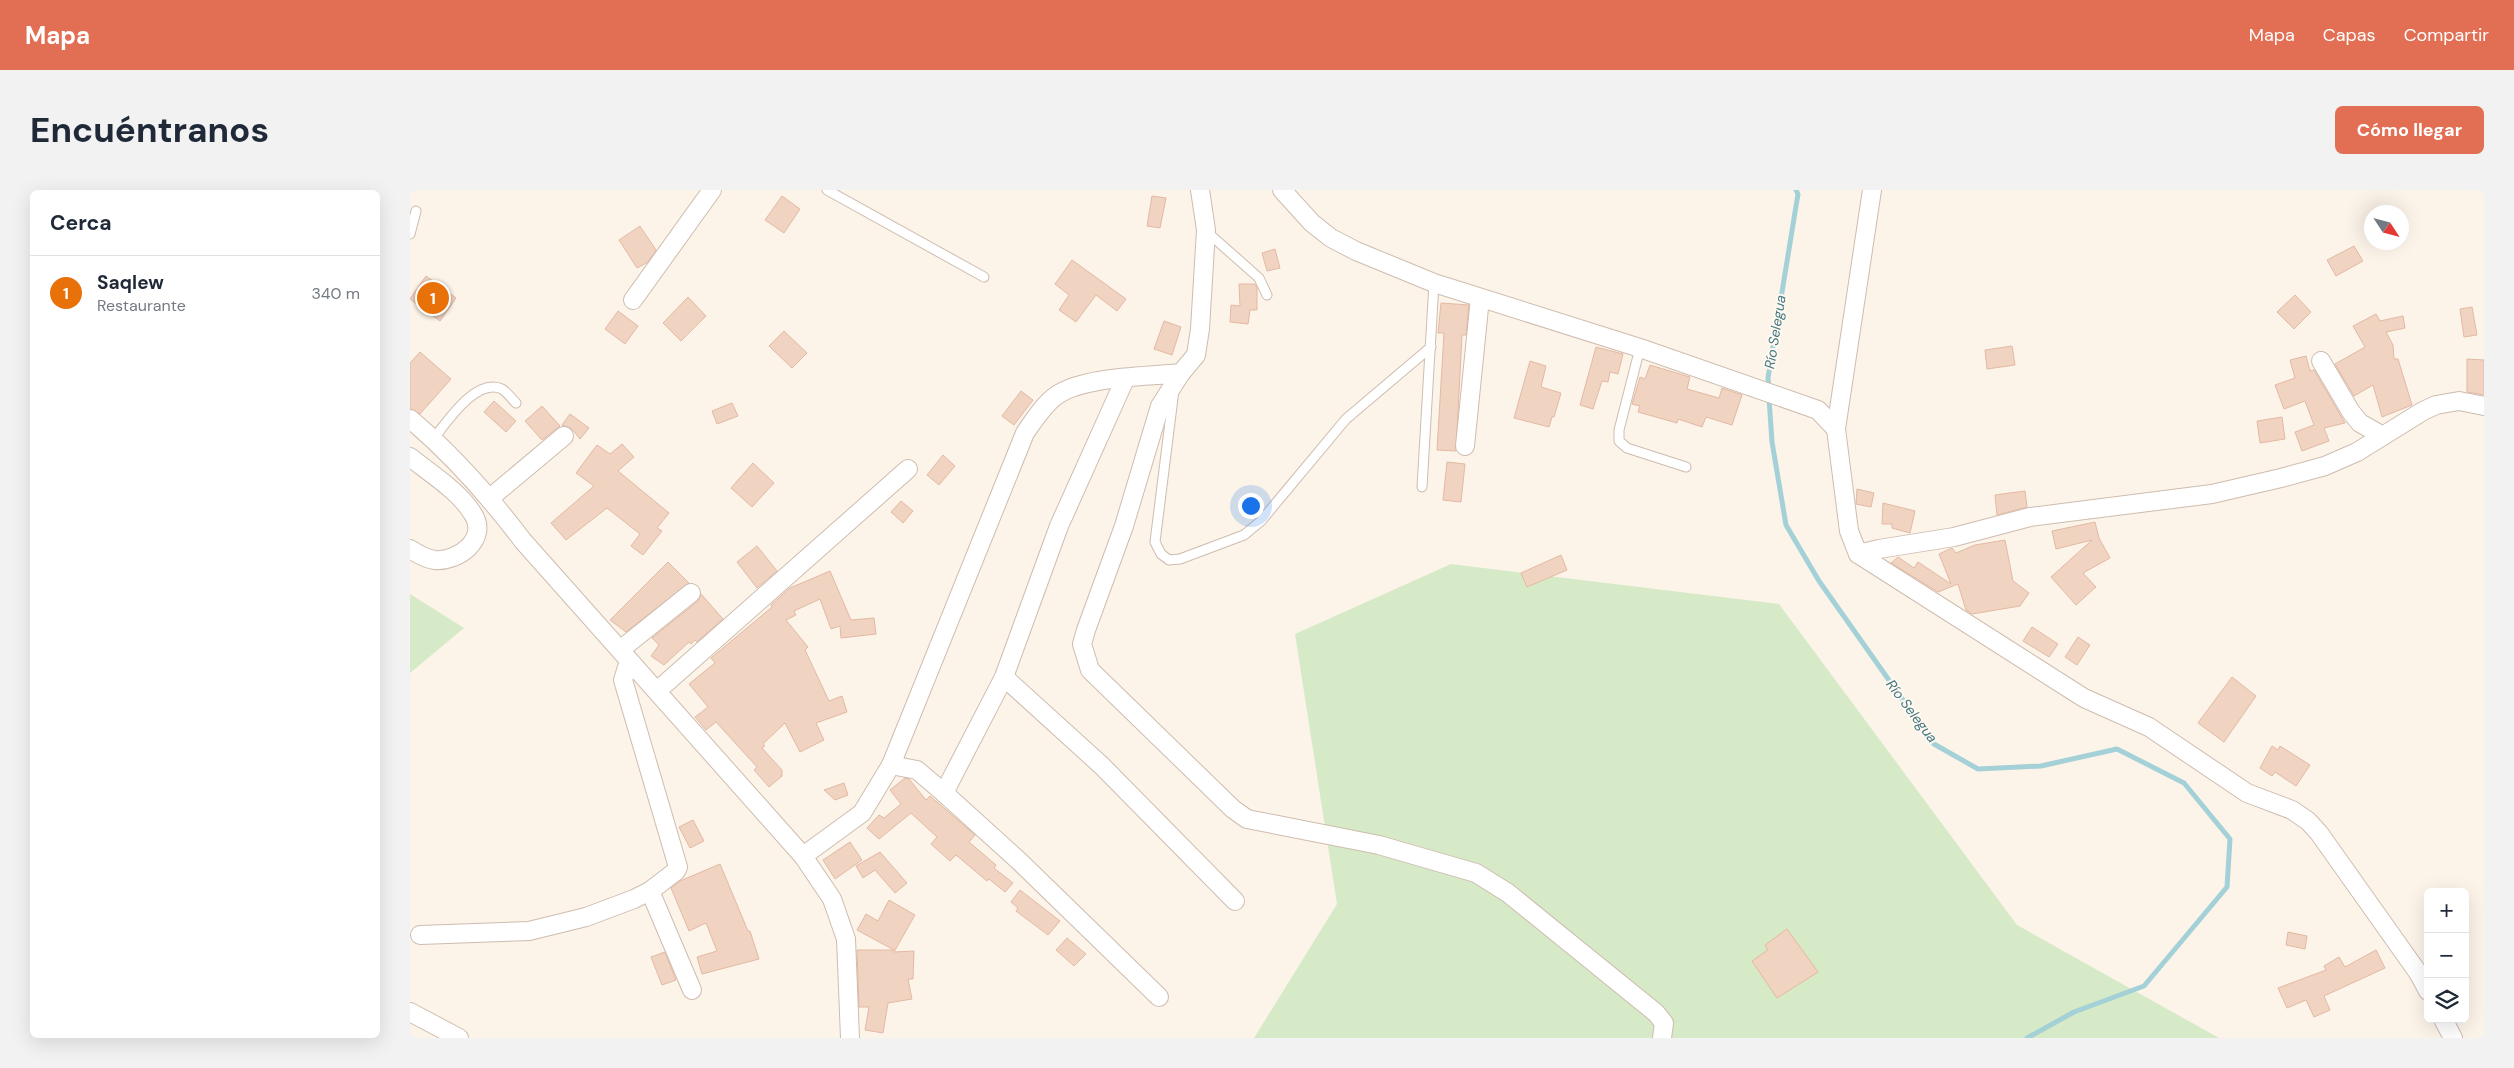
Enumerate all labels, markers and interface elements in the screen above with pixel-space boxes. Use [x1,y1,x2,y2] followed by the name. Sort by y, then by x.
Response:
[25,20,90,51] text: Mapa
[2249,23,2295,47] text: Mapa
[2323,23,2376,47] text: Capas
[2404,23,2489,47] text: Compartir
[2335,106,2484,154] button: Cómo llegar
[30,107,269,153] text: Encuéntranos
[2364,205,2409,250] north arrow
[50,209,112,237] text: Cerca
[97,270,164,295] text: Saqlew
[417,279,449,317] pin: 1
[63,283,69,304] text: 1
[311,283,360,304] text: 340 m
[1760,294,1790,370] water label: Río Selegua
[97,295,186,316] text: Restaurante
[1238,493,1264,519] your location
[1882,676,1942,746] water label: Río Selegua
[2424,888,2469,1023] map controls
[2424,888,2469,933] button: +
[2424,933,2469,978] button: −
[2424,978,2469,1023] button: layers

